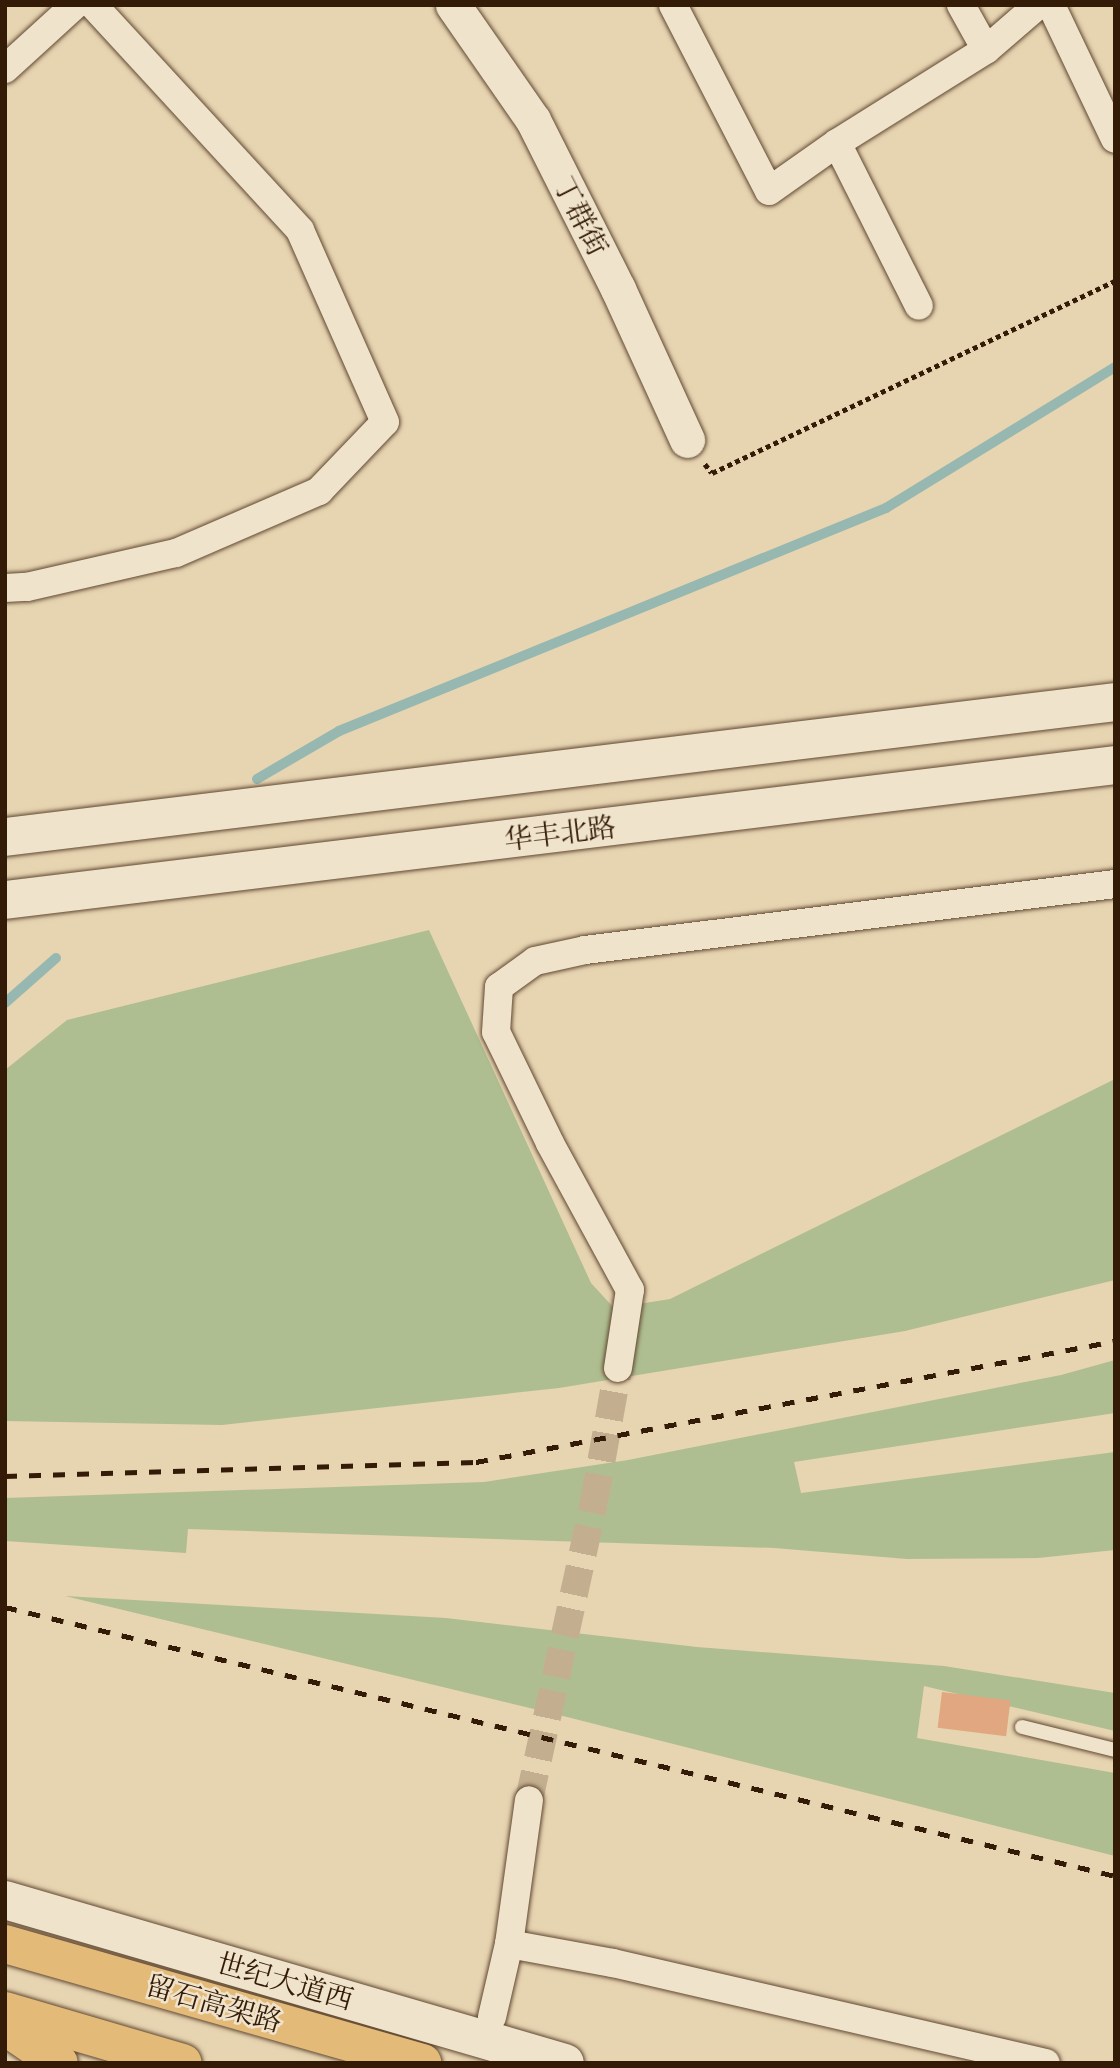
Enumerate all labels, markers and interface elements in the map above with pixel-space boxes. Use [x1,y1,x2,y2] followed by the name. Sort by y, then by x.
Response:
[547,171,615,261] street label: 丁群街
[502,810,618,856] street label: 华丰北路
[213,1946,357,2016] street label: 世纪大道西
[142,1968,286,2038] street label: 留石高架路

